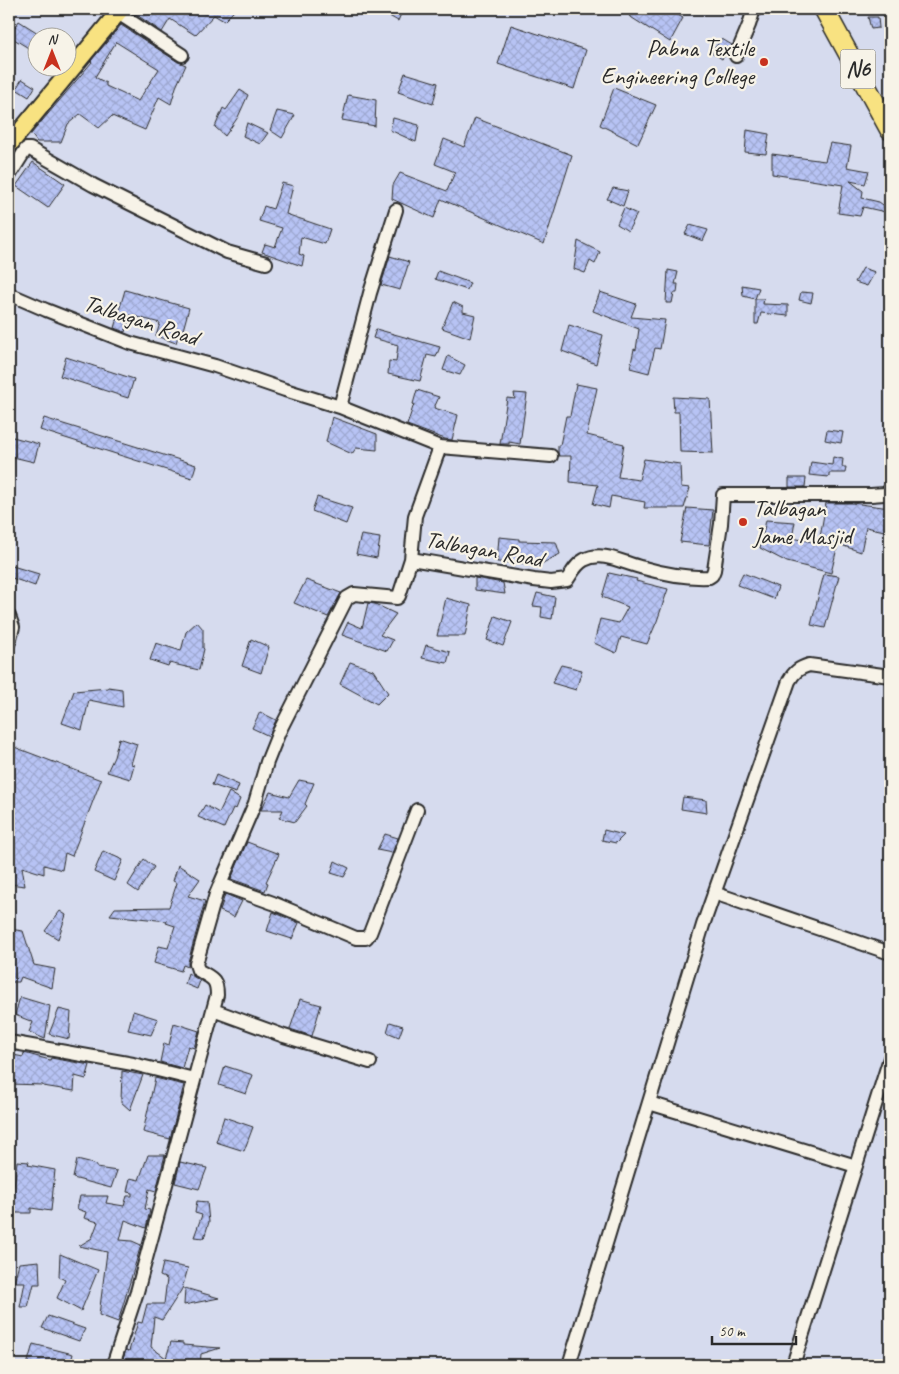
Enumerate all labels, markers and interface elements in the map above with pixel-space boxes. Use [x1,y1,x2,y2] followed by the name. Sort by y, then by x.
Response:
[28,28,78,78] north arrow
[48,31,59,48] text: N
[601,33,756,91] place label: Pabna Textile Engineering College
[840,50,876,89] road number: N6
[758,56,770,68] marker: Pabna Textile Engineering College
[80,287,205,354] street label: Talbagan Road
[752,493,855,551] place label: Talbagan Jame Masjid
[737,516,749,528] marker: Talbagan Jame Masjid
[423,524,549,575] street label: Talbagan Road
[712,1314,795,1346] scale bar
[719,1322,746,1341] text: 50 m

